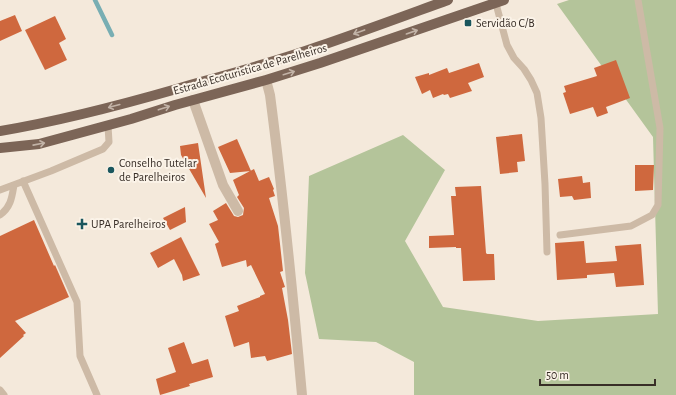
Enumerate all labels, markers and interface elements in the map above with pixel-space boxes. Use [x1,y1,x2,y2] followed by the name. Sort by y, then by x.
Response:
[476,17,535,29] place label: Servidão C/B
[463,18,473,28] marker: Servidão C/B
[406,28,419,35] one-way arrow
[352,29,365,36] one-way arrow
[172,41,328,97] street label: Estrada Ecoturistica de Parelheiros
[282,69,295,76] one-way arrow
[108,103,121,110] one-way arrow
[157,104,169,112] one-way arrow
[32,139,45,147] one-way arrow
[119,157,197,183] place label: Conselho Tutelar de Parelheiros
[106,165,116,175] marker: Conselho Tutelar de Parelheiros
[76,218,88,230] marker: UPA Parelheiros
[91,218,166,230] place label: UPA Parelheiros
[540,361,655,387] scale bar
[546,369,569,381] text: 50 m

